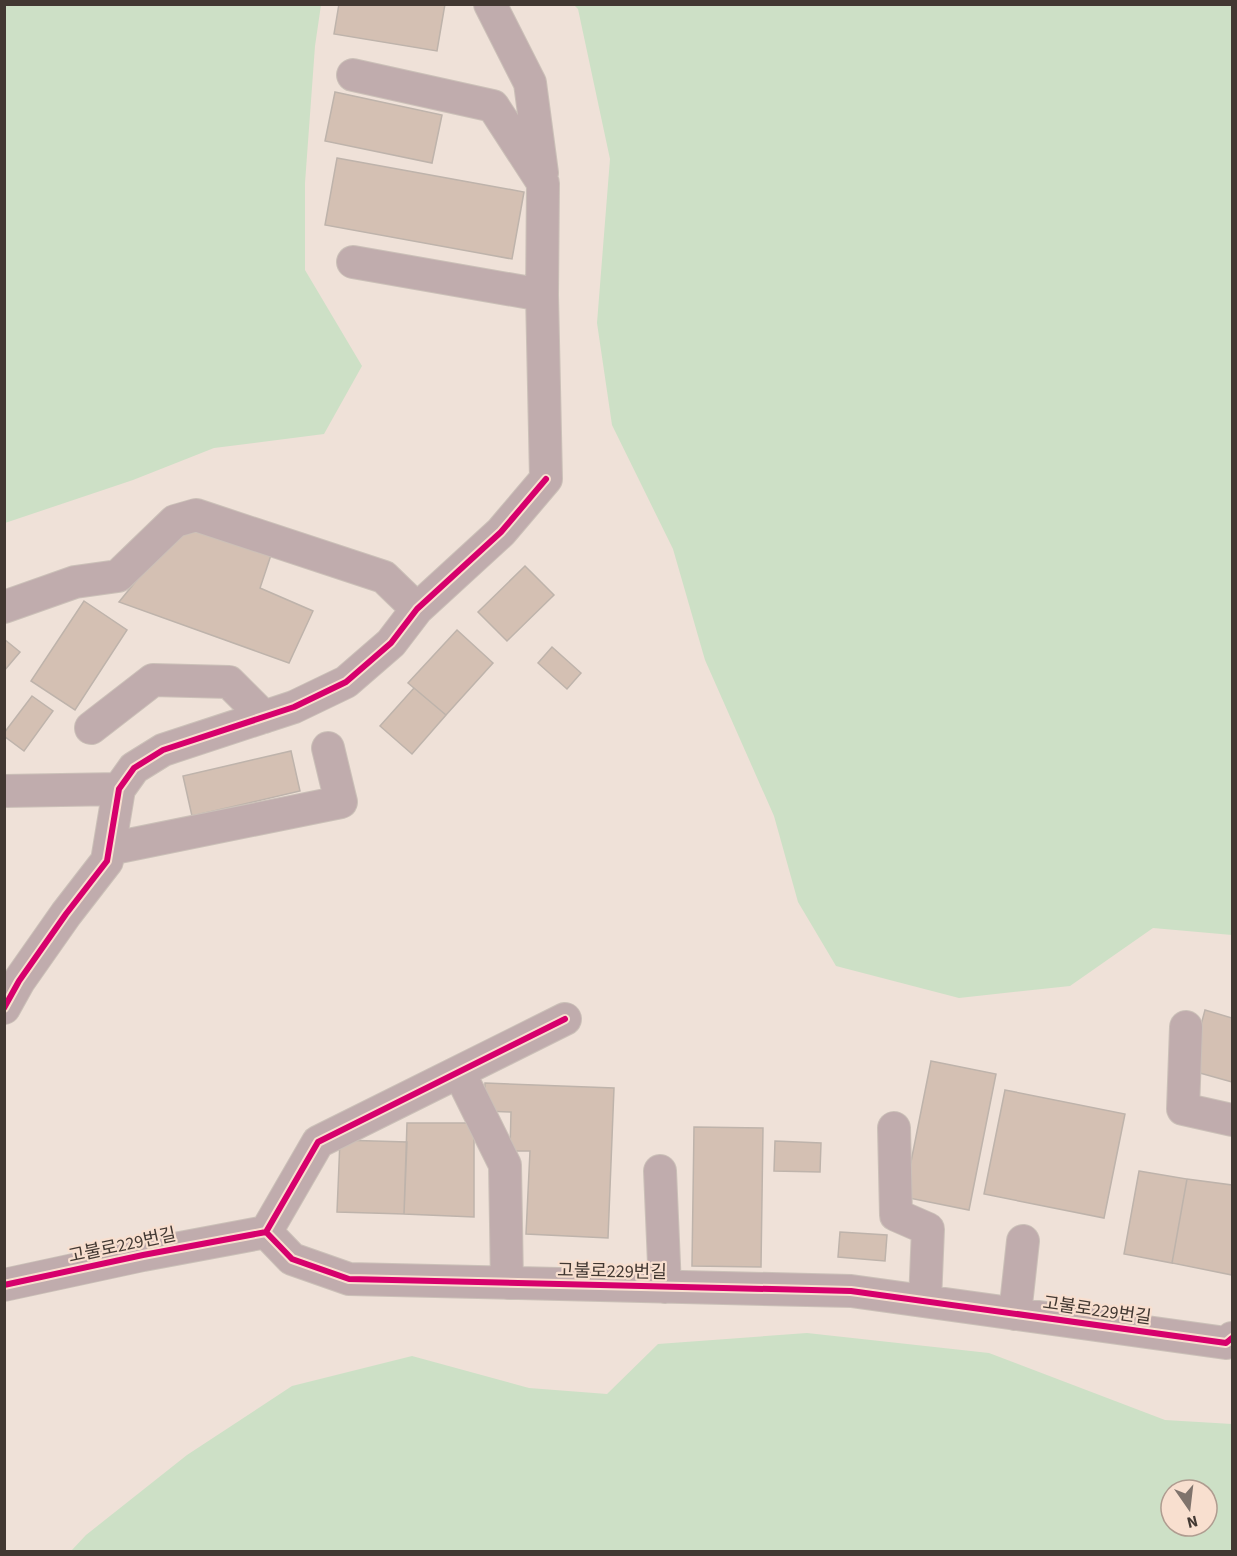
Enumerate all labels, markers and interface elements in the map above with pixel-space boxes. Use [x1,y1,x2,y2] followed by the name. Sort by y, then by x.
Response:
[66,1222,178,1269] street label: 고불로229번길
[557,1258,667,1285] street label: 고불로229번길
[1041,1290,1153,1331] street label: 고불로229번길
[1159,1478,1219,1538] north arrow
[1185,1510,1200,1534] text: N

